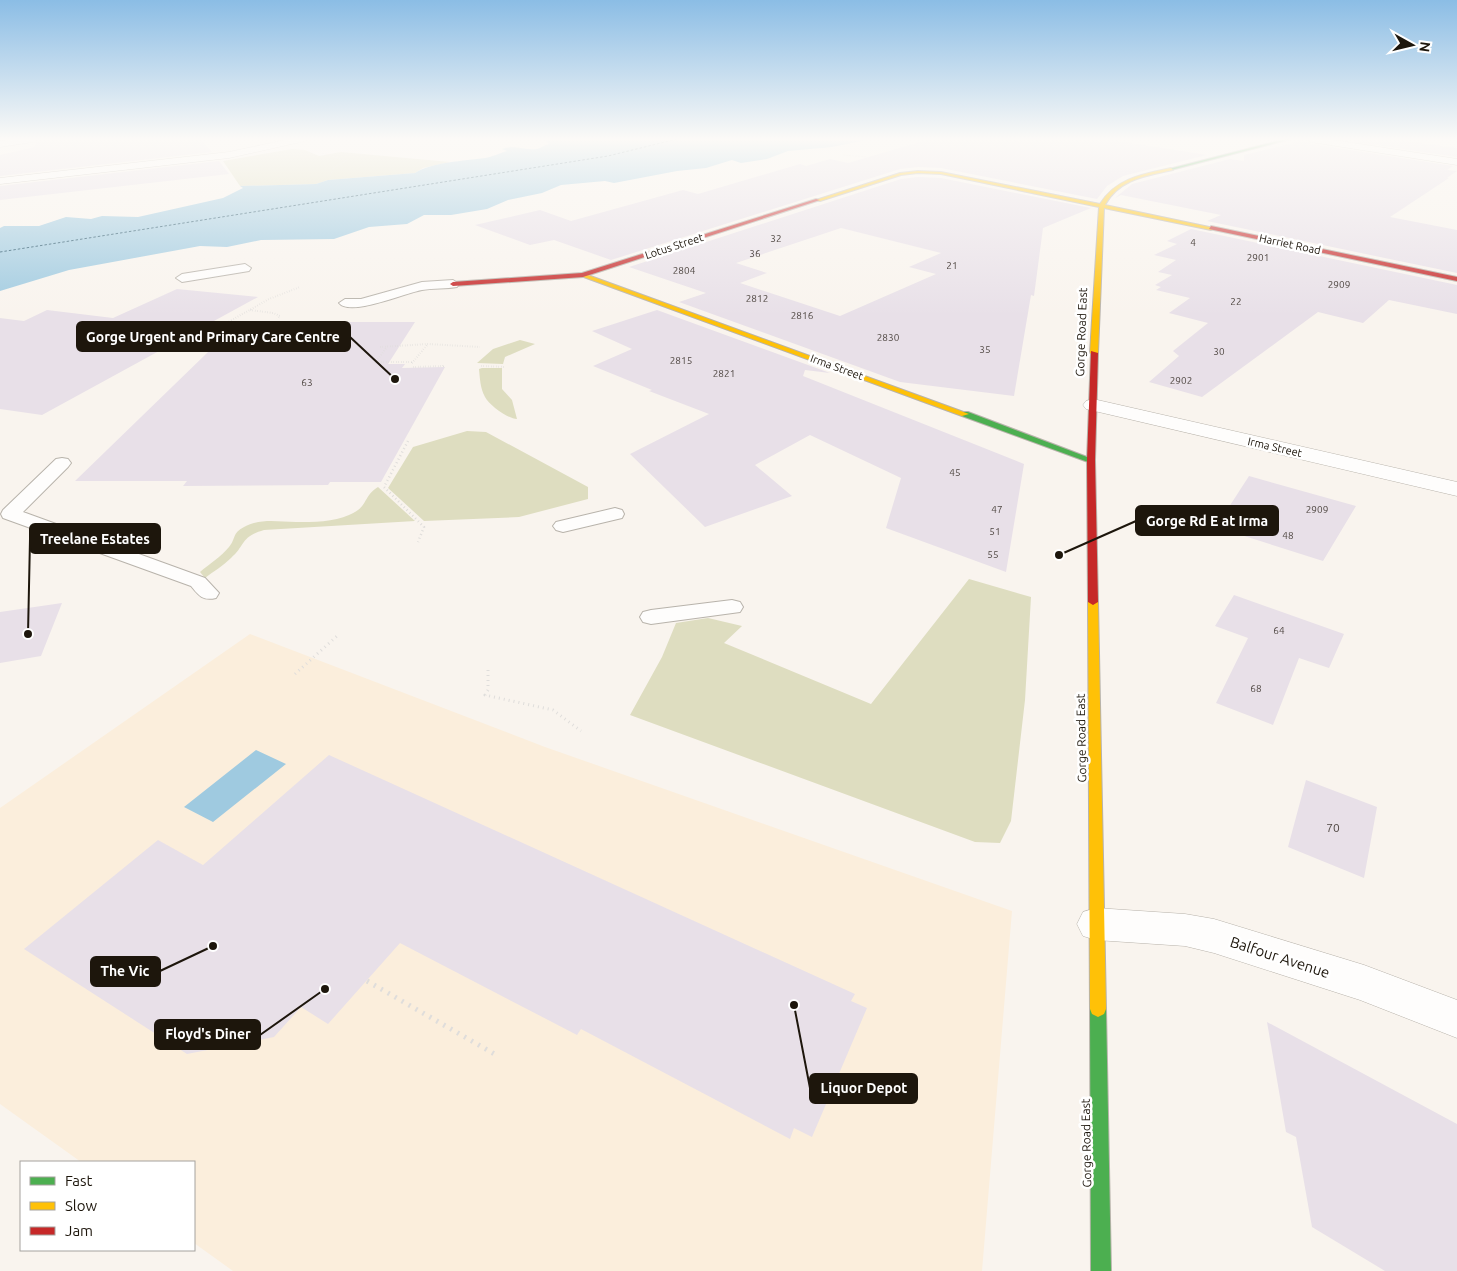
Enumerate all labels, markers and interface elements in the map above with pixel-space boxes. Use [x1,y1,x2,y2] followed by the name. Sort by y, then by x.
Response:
[1387,20,1437,70] north arrow
[1416,41,1434,53] text: N
[643,231,705,261] street label: Lotus Street
[1258,232,1322,256] street label: Harriet Road
[770,233,782,244] house number: 32
[1190,237,1196,248] house number: 4
[749,248,761,259] house number: 36
[1247,252,1269,263] house number: 2901
[946,260,958,271] house number: 21
[673,265,696,276] house number: 2804
[1328,279,1350,290] house number: 2909
[1073,287,1089,377] street label: Gorge Road East
[746,293,768,304] house number: 2812
[1230,296,1242,307] house number: 22
[791,310,814,321] house number: 2816
[77,322,350,351] callout: Gorge Urgent and Primary Care Centre
[86,329,340,345] text: Gorge Urgent and Primary Care Centre
[877,332,900,343] house number: 2830
[979,344,991,355] house number: 35
[1213,346,1225,357] house number: 30
[809,352,866,382] street label: Irma Street
[670,355,692,366] house number: 2815
[713,368,735,379] house number: 2821
[1170,375,1192,386] house number: 2902
[301,377,313,388] house number: 63
[1247,435,1304,459] street label: Irma Street
[949,467,961,478] house number: 45
[991,504,1003,515] house number: 47
[1306,504,1328,515] house number: 2909
[1136,506,1278,535] callout: Gorge Rd E at Irma
[1146,513,1268,529] text: Gorge Rd E at Irma
[30,524,160,553] callout: Treelane Estates
[989,526,1001,537] house number: 51
[1282,530,1294,541] house number: 48
[40,531,150,547] text: Treelane Estates
[987,549,999,560] house number: 55
[1273,625,1285,636] house number: 64
[1250,683,1262,694] house number: 68
[1074,693,1088,783] street label: Gorge Road East
[1326,821,1340,834] house number: 70
[1228,933,1332,981] street label: Balfour Avenue
[91,957,160,986] callout: The Vic
[101,963,150,979] text: The Vic
[155,1020,260,1049] callout: Floyd's Diner
[165,1026,251,1042] text: Floyd's Diner
[810,1074,917,1103] callout: Liquor Depot
[821,1080,907,1096] text: Liquor Depot
[1079,1098,1093,1188] street label: Gorge Road East
[20,1161,195,1251] legend
[65,1172,93,1189] text: Fast
[65,1197,98,1214] text: Slow
[65,1222,93,1239] text: Jam

